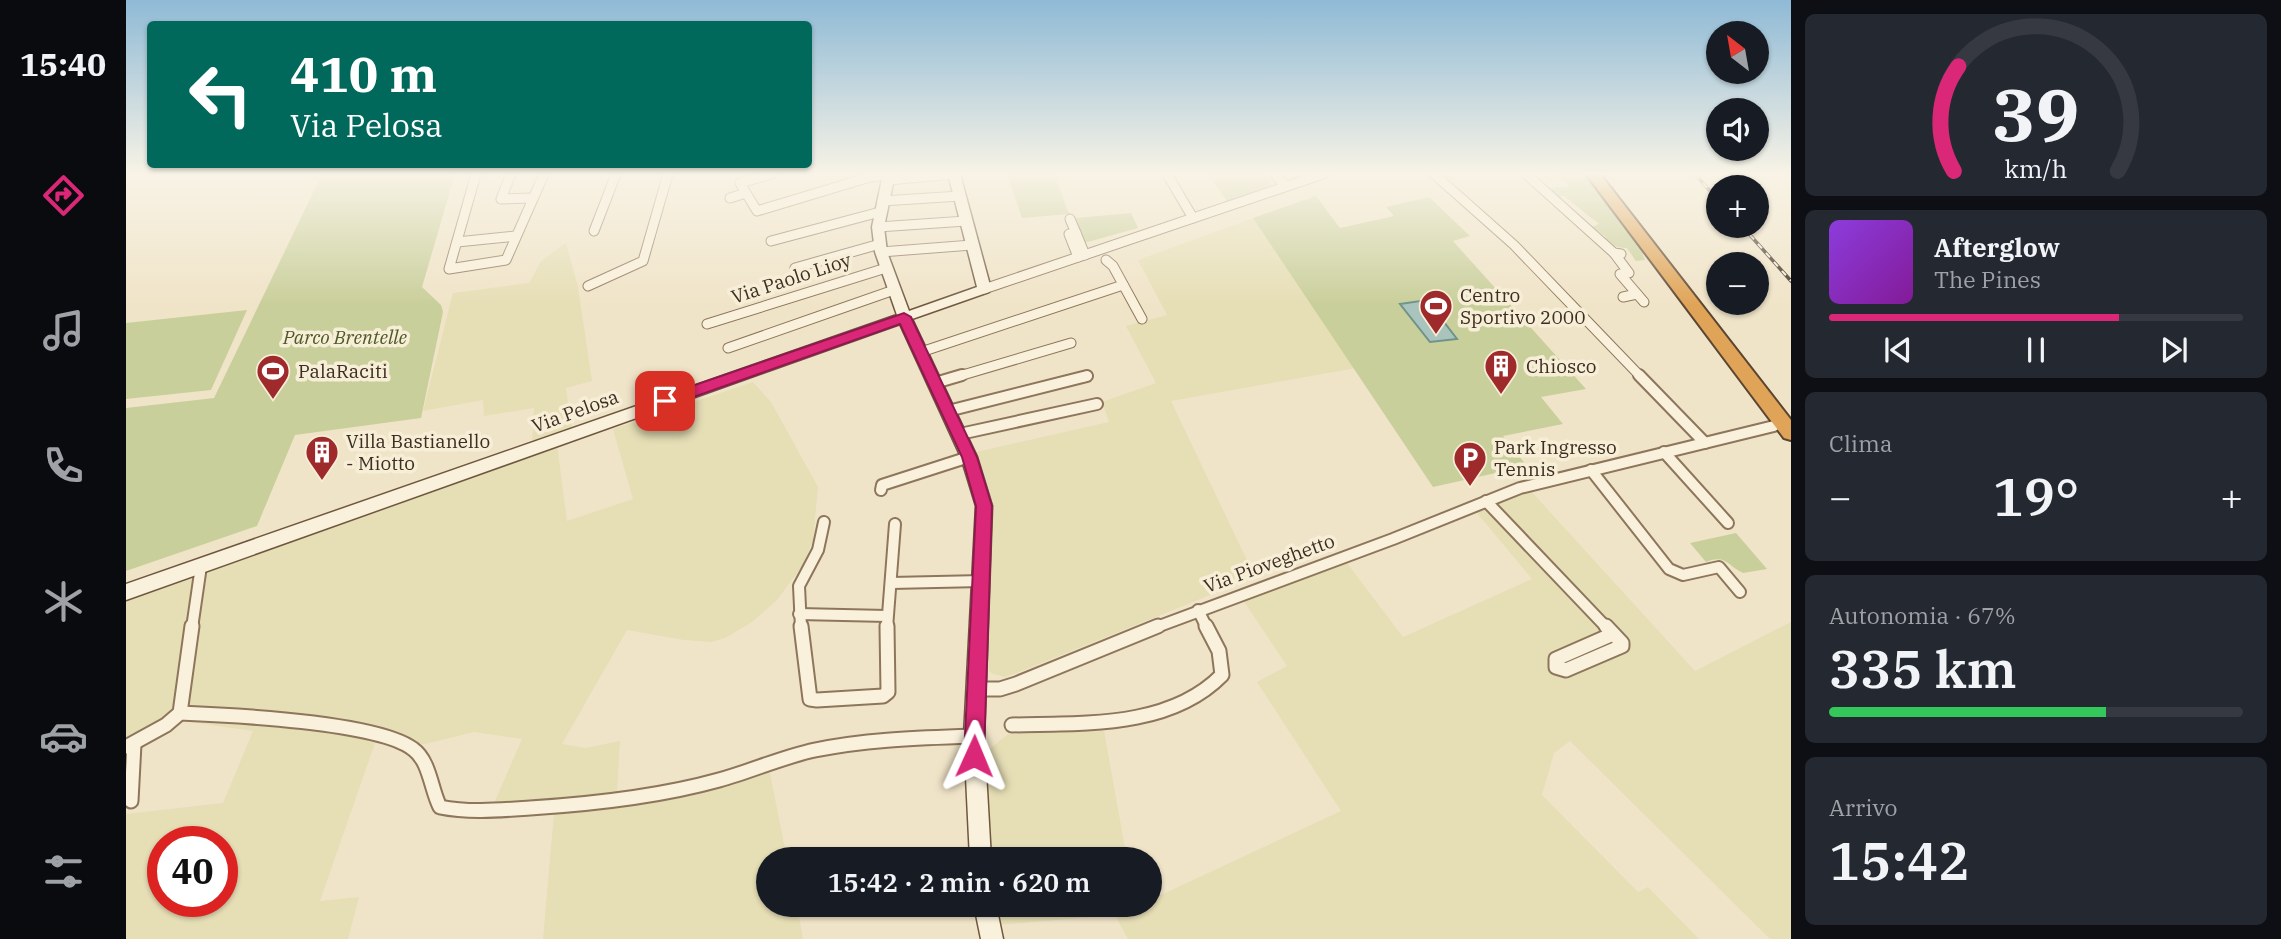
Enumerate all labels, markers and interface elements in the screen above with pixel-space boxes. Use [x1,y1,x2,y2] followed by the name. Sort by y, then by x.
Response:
[1706,21,1769,84] north arrow
[1706,21,1769,315] map controls
[290,42,437,105] text: 410 m
[20,43,106,85] text: 15:40
[175,49,266,140] icon: left
[1992,66,2080,161] text: 39
[1706,98,1769,161] button: sound
[290,104,443,146] text: Via Pelosa
[2004,152,2068,185] text: km/h
[39,171,88,220] icon: directions
[1706,175,1769,238] button: +
[1934,230,2060,264] text: Afterglow
[728,247,855,309] street label: Via Paolo Lioy
[1706,252,1769,315] button: −
[1934,264,2041,294] text: The Pines
[1460,283,1586,329] place label: Centro Sportivo 2000
[1417,287,1455,336] sports icon: Centro Sportivo 2000
[39,306,88,355] icon: music
[282,325,408,349] park label: Parco Brentelle
[1879,331,1917,369] icon: previous
[2017,331,2055,369] icon: pause
[2155,331,2193,369] icon: next
[1482,347,1520,396] building icon: Chiosco
[254,352,292,401] sports icon: PalaRaciti
[1526,354,1597,378] place label: Chiosco
[298,359,388,383] place label: PalaRaciti
[635,371,695,431] pin
[646,382,684,420] icon: arrive
[528,384,622,438] street label: Via Pelosa
[1829,428,1893,458] text: Clima
[346,429,490,475] place label: Villa Bastianello - Miotto
[303,433,341,482] building icon: Villa Bastianello - Miotto
[1494,435,1617,481] place label: Park Ingresso Tennis
[1451,439,1489,488] parking icon: Park Ingresso Tennis
[39,441,88,490] icon: phone
[1993,463,2079,530] text: 19°
[1829,472,1852,521] text: −
[2220,472,2243,521] text: +
[1200,528,1338,598] street label: Via Pioveghetto
[39,577,88,626] icon: climate
[1829,600,2016,630] text: Autonomia · 67%
[1829,635,2017,702] text: 335 km
[39,712,88,761] icon: car
[937,719,1011,793] position arrow
[1829,792,1897,822] text: Arrivo
[147,826,238,917] speed limit sign: 40
[1829,827,1969,894] text: 15:42
[39,847,88,896] icon: filters
[828,865,1090,899] text: 15:42 · 2 min · 620 m

